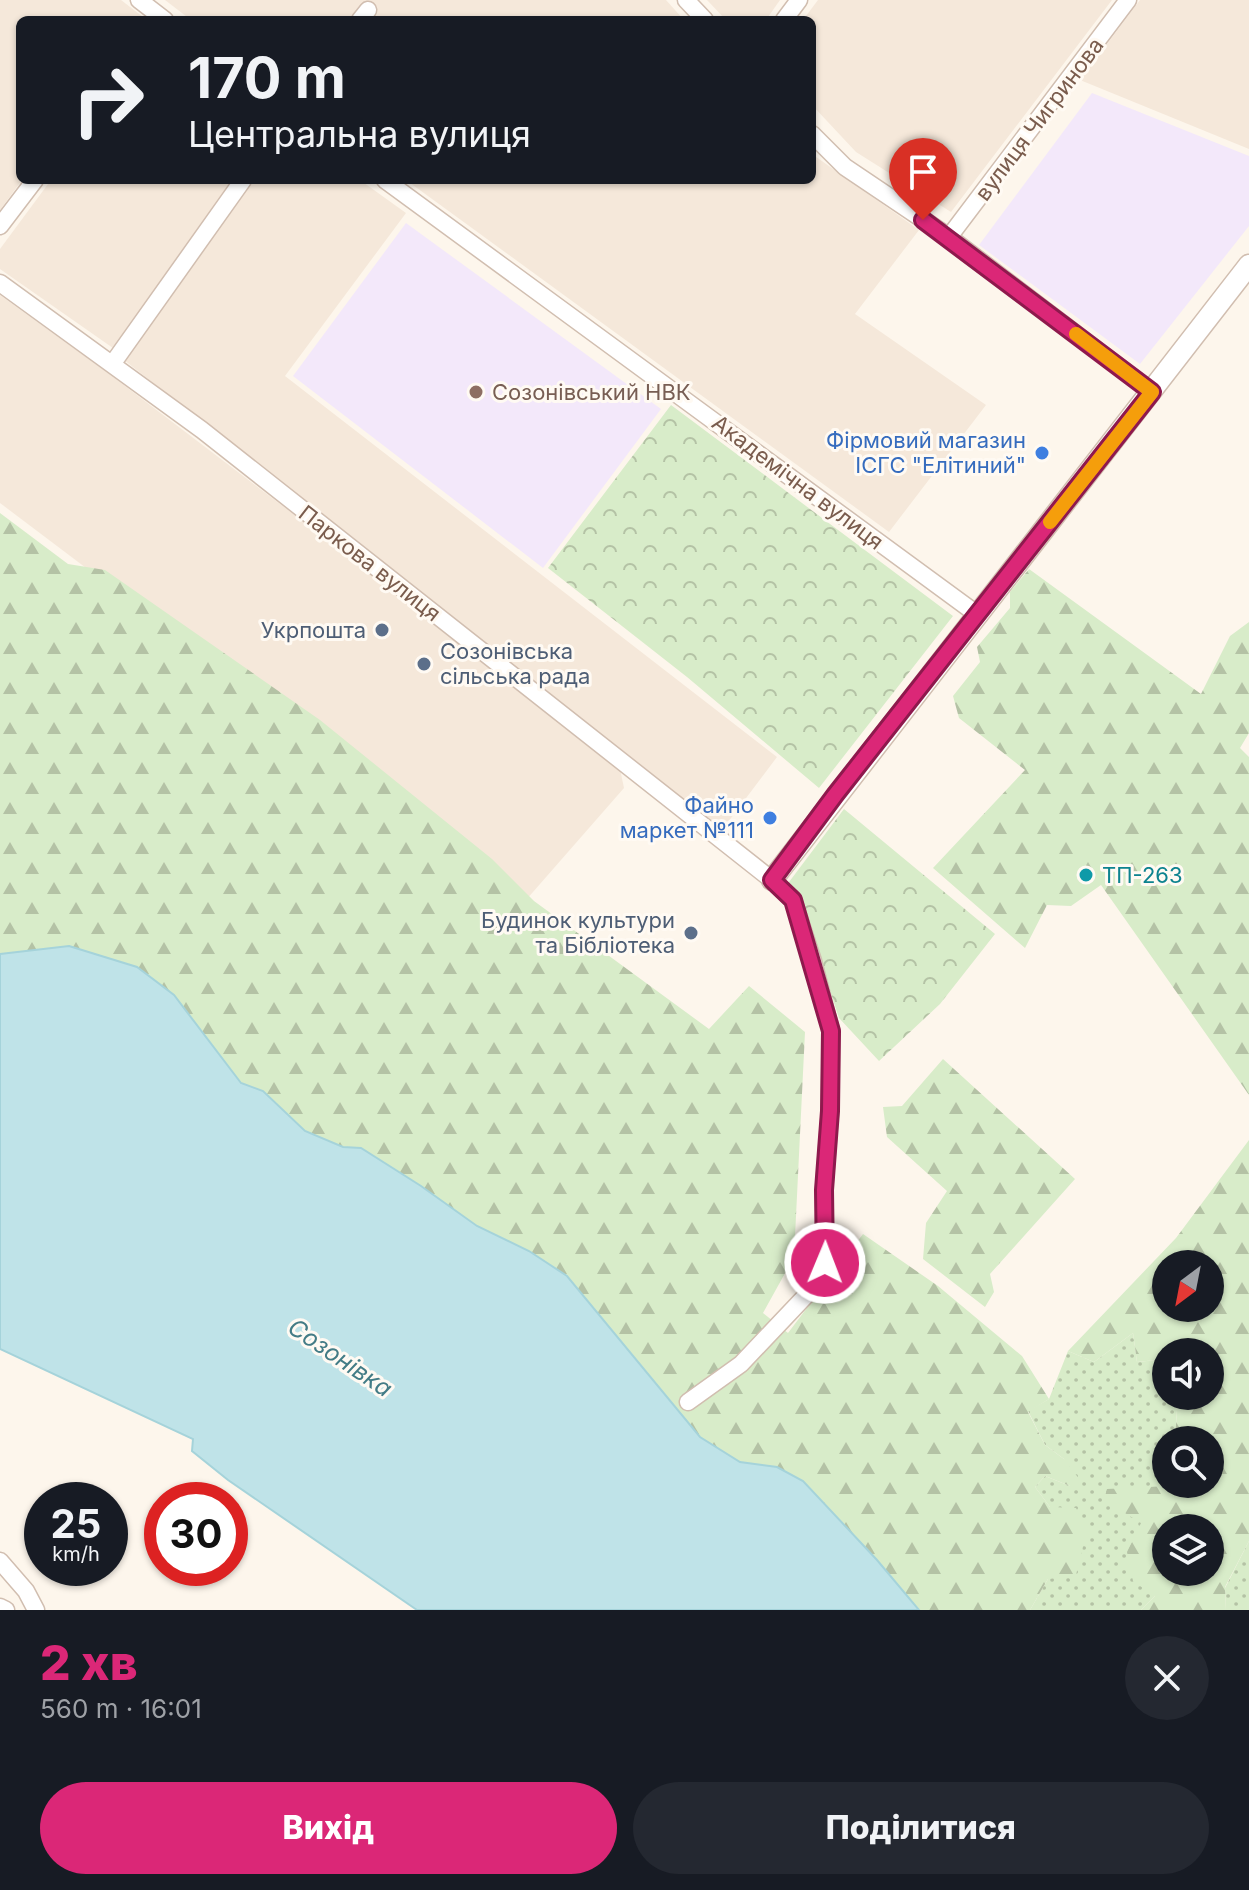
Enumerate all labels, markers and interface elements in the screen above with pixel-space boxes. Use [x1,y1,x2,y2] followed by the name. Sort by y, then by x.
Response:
[969,33,1109,205] street label: вулиця Чигринова
[188,44,346,112] text: 170 m
[56,48,160,152] icon: right
[188,112,531,156] text: Центральна вулиця
[889,138,957,220] pin
[901,150,945,194] icon: arrive
[492,379,691,405] place label: Созонівський НВК
[467,383,485,401] marker: Созонівський НВК
[707,409,889,555] street label: Академічна вулиця
[826,427,1026,478] place label: Фірмовий магазин ІСГС "Елітиний"
[1033,444,1051,462] marker: Фірмовий магазин ІСГС "Елітиний"
[294,500,446,626] street label: Паркова вулиця
[261,617,366,643] place label: Укрпошта
[373,621,391,639] marker: Укрпошта
[440,638,590,689] place label: Созонівська сільська рада
[415,655,433,673] marker: Созонівська сільська рада
[620,792,754,843] place label: Файно маркет №111
[761,809,779,827] marker: Файно маркет №111
[1102,862,1183,888] place label: ТП-263
[1077,866,1095,884] marker: ТП-263
[481,907,675,958] place label: Будинок культури та Бібліотека
[682,924,700,942] marker: Будинок культури та Бібліотека
[783,1221,867,1305] position arrow
[1152,1250,1224,1322] north arrow
[1152,1250,1224,1586] map controls
[283,1312,398,1403] water label: Созонівка
[1152,1338,1224,1410] button: sound
[1152,1426,1224,1498] button: search
[144,1482,248,1586] speed limit sign: 30
[51,1499,101,1548] text: 25
[1152,1514,1224,1586] button: layers
[52,1542,100,1566] text: km/h
[40,1633,138,1692] text: 2 хв
[1125,1636,1209,1720] button: close
[40,1693,202,1724] text: 560 m · 16:01
[40,1782,617,1874] button: Вихід
[633,1782,1209,1874] button: Поділитися

